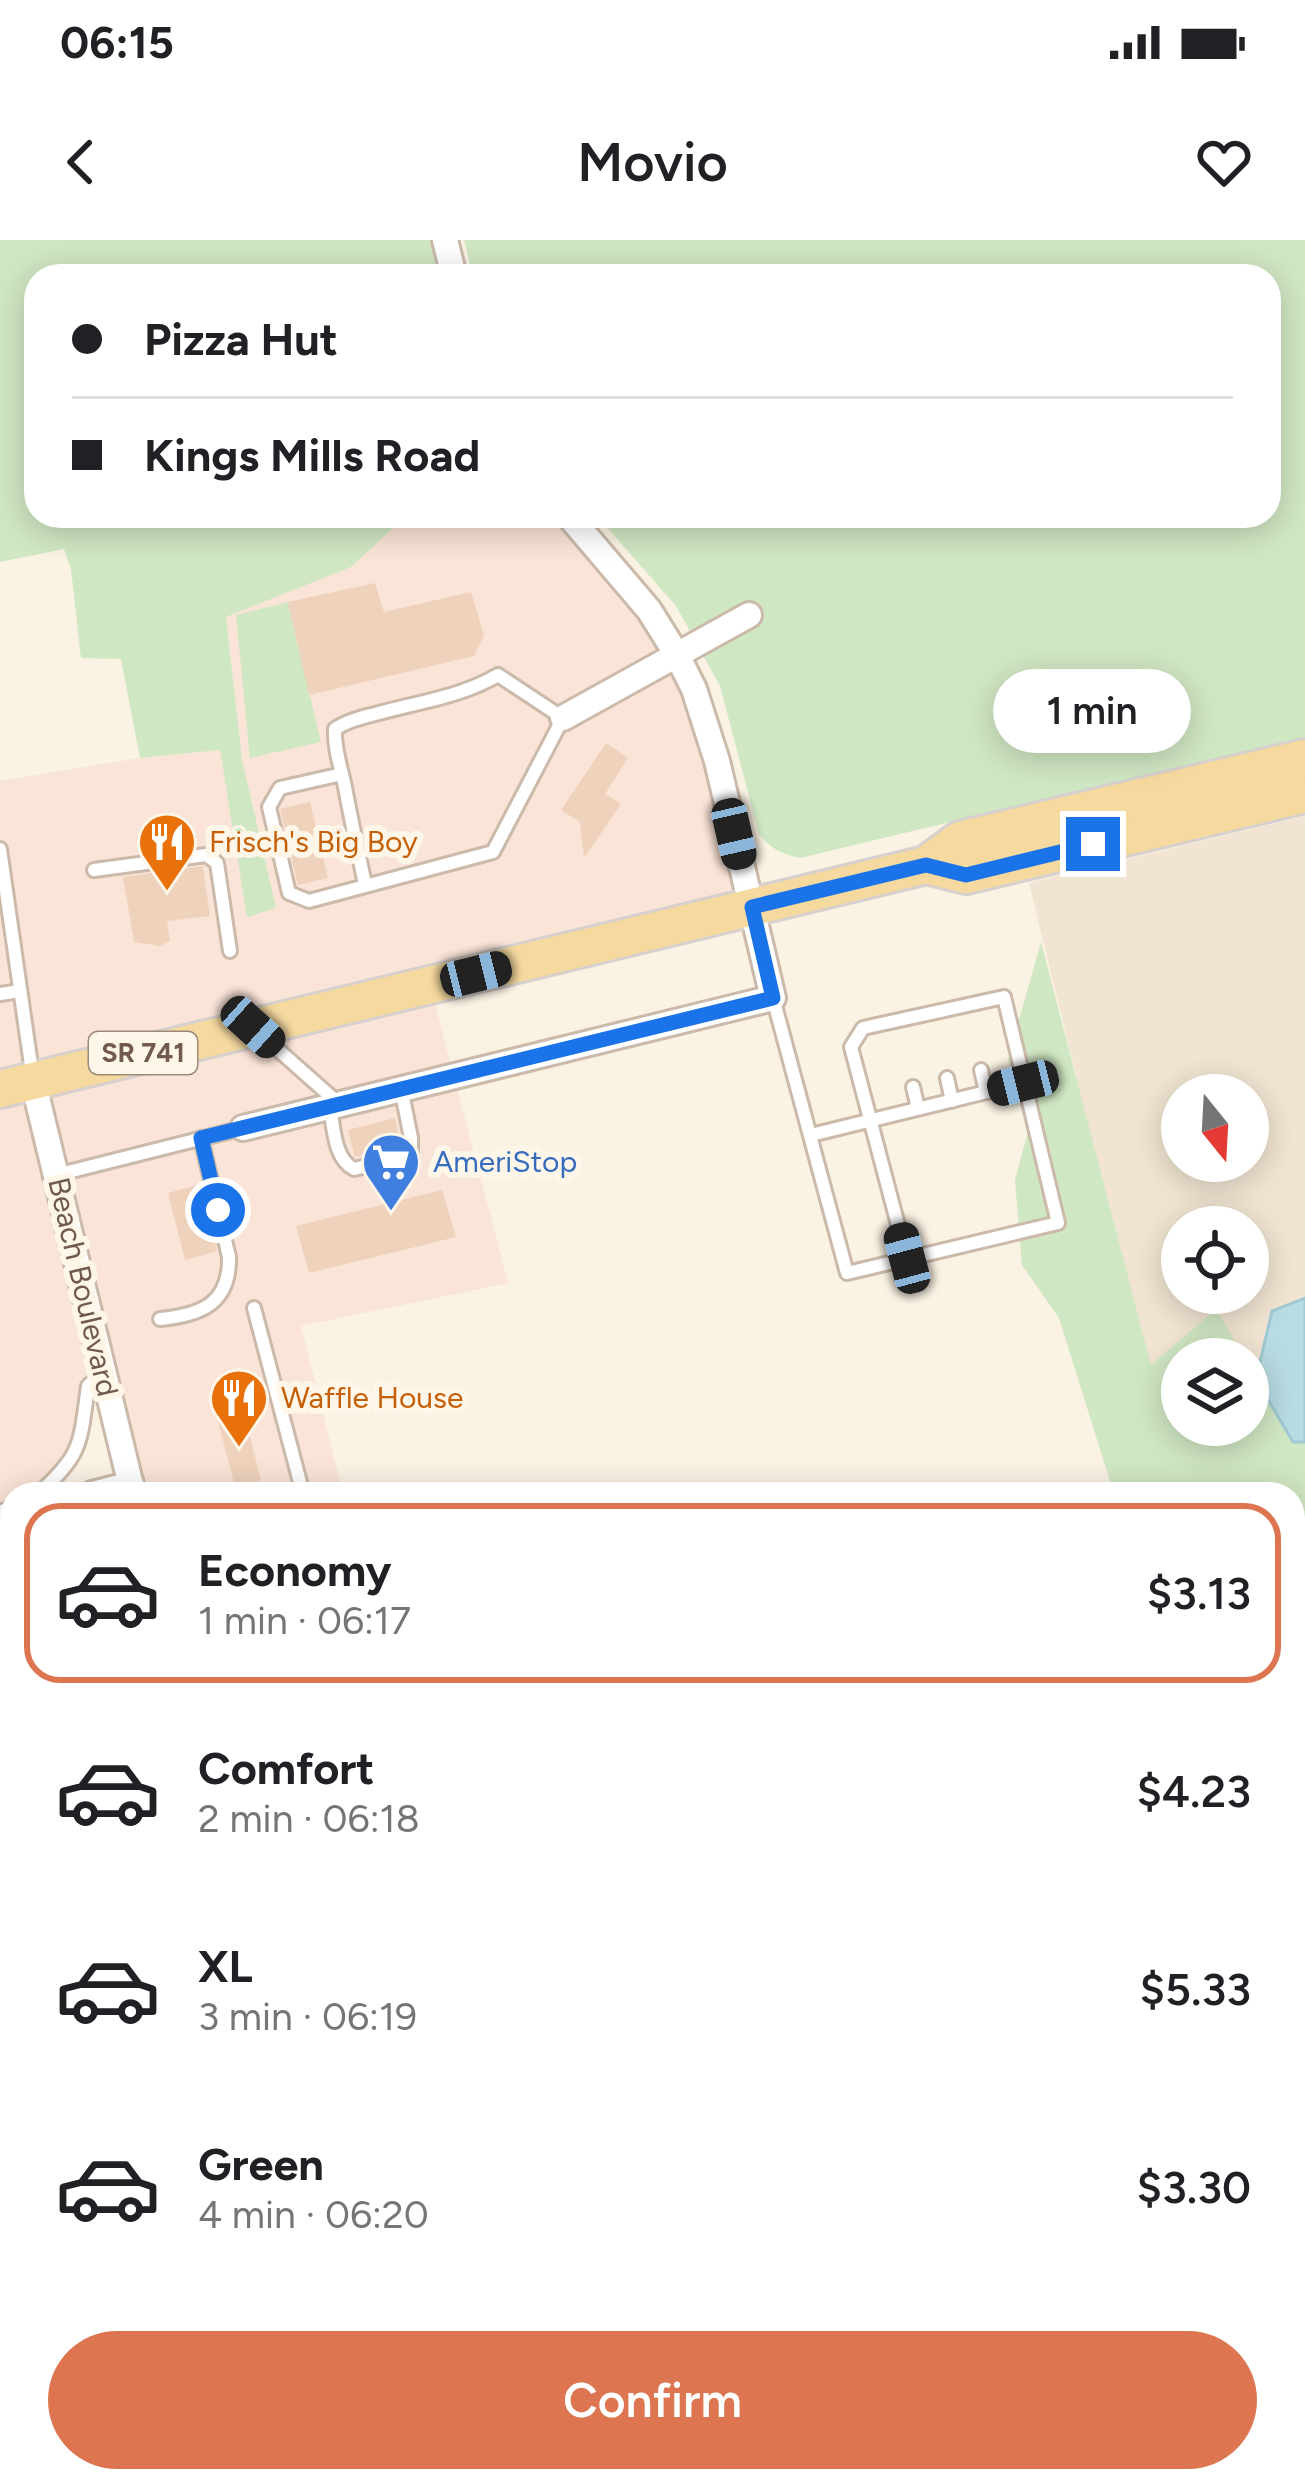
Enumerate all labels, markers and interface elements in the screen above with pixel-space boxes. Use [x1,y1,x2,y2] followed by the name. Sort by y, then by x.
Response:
[60,15,174,69] text: 06:15
[48,129,114,195] icon: back
[1191,129,1257,195] icon: heart
[577,130,728,195] text: Movio
[144,312,338,366] text: Pizza Hut
[144,428,480,482] text: Kings Mills Road
[994,670,1192,754] callout: 1 min
[1046,687,1138,734] text: 1 min
[708,795,760,873] car
[136,811,198,893] restaurant icon: Frisch's Big Boy
[1066,817,1120,871] route end
[209,823,418,860] place label: Frisch's Big Boy
[437,948,515,1000] car
[214,990,292,1064] car
[89,1032,197,1074] road number: SR 741
[984,1057,1062,1109] car
[1161,1074,1269,1182] north arrow
[1161,1074,1269,1446] map controls
[360,1131,422,1213] supermarket icon: AmeriStop
[433,1143,577,1180] place label: AmeriStop
[40,1174,127,1400] street label: Beach Boulevard
[191,1183,245,1237] route start
[1161,1206,1269,1314] button: locate
[880,1219,934,1297] car
[1161,1338,1269,1446] button: layers
[208,1367,270,1449] restaurant icon: Waffle House
[281,1379,463,1416] place label: Waffle House
[54,1539,162,1647] icon: car
[198,1543,391,1597] text: Economy
[1147,1566,1251,1620] text: $3.13
[198,1597,411,1644] text: 1 min · 06:17
[54,1737,162,1845] icon: car
[198,1741,374,1795] text: Comfort
[1137,1764,1251,1818] text: $4.23
[198,1795,420,1842] text: 2 min · 06:18
[54,1935,162,2043] icon: car
[198,1939,253,1993] text: XL
[1140,1962,1251,2016] text: $5.33
[198,1993,417,2040] text: 3 min · 06:19
[54,2133,162,2241] icon: car
[198,2137,324,2191] text: Green
[1137,2160,1251,2214] text: $3.30
[198,2191,429,2238] text: 4 min · 06:20
[48,2331,1257,2469] button: Confirm

